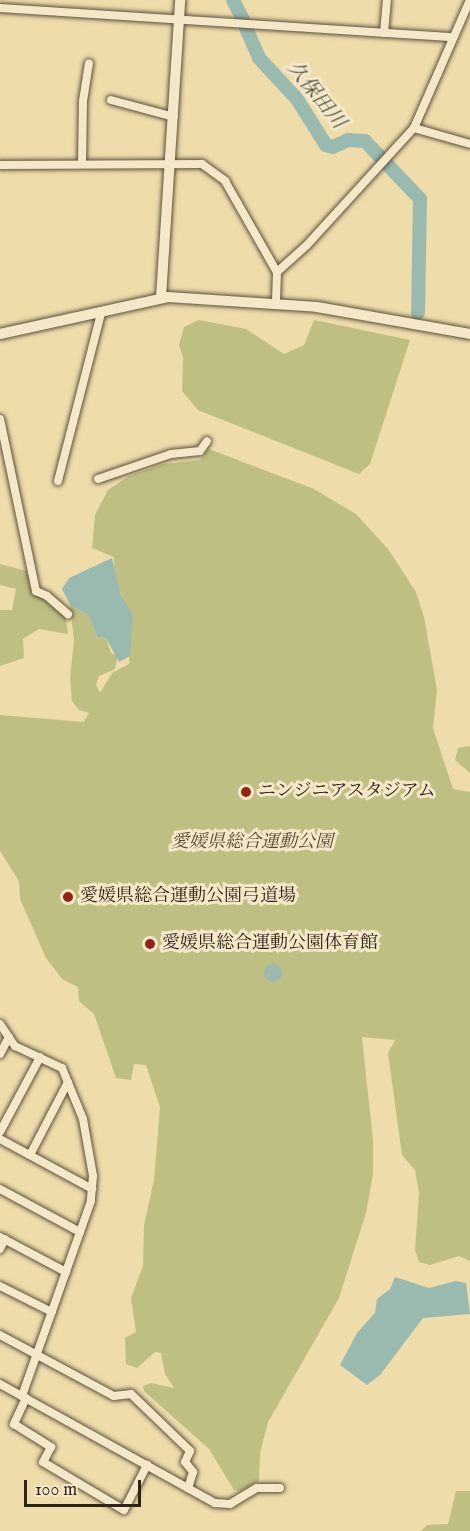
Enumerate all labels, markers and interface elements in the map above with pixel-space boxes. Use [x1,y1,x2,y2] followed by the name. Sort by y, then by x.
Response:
[282,56,350,134] water label: 久保田川
[258,781,438,803] place label: ニンジニアスタジアム
[239,785,253,799] marker: ニンジニアスタジアム
[171,832,333,854] park label: 愛媛県総合運動公園
[80,886,296,908] place label: 愛媛県総合運動公園弓道場
[61,890,75,904] marker: 愛媛県総合運動公園弓道場
[162,933,378,955] place label: 愛媛県総合運動公園体育館
[143,937,157,951] marker: 愛媛県総合運動公園体育館
[27,1468,144,1506] scale bar
[35,1479,77,1502] text: 100 m

